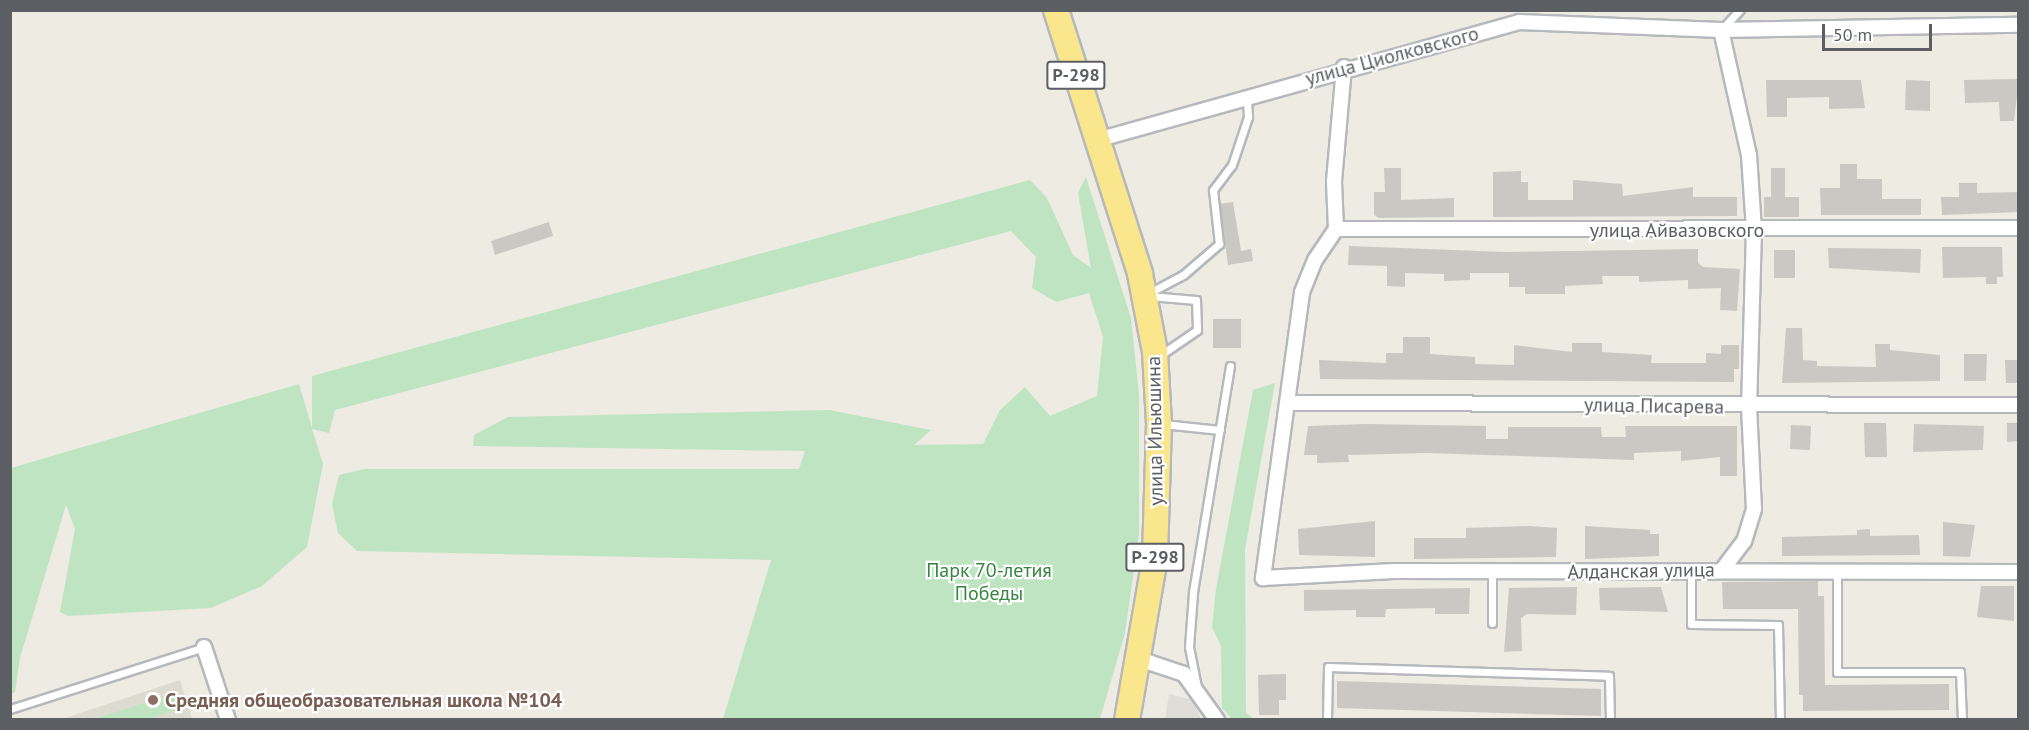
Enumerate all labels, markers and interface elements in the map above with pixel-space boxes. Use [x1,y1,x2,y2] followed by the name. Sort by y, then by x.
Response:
[1825,12,1934,50] scale bar
[1303,21,1481,91] street label: улица Циолковского
[1833,23,1872,46] text: 50 m
[1046,60,1106,90] road number: Р-298
[1589,218,1765,242] street label: улица Айвазовского
[1142,356,1168,506] street label: улица Ильюшина
[1584,393,1724,419] street label: улица Писарева
[1125,542,1185,572] road number: Р-298
[926,558,1052,605] park label: Парк 70-летия Победы
[1567,558,1715,584] street label: Алданская улица
[165,688,562,712] place label: Средняя общеобразовательная школа №104
[146,693,160,707] marker: Средняя общеобразовательная школа №104

